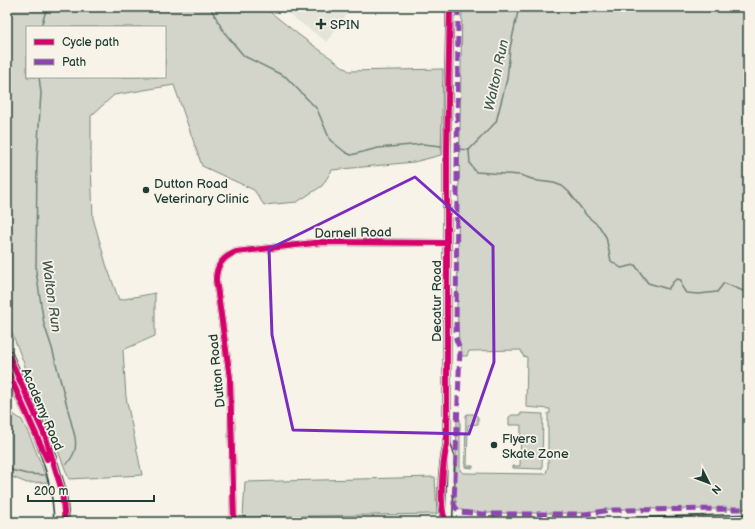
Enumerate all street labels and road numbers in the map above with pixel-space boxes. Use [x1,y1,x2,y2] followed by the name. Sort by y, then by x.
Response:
[314,224,392,242] street label: Darnell Road
[429,260,445,342] street label: Decatur Road
[205,333,229,409] street label: Dutton Road
[18,366,67,453] street label: Academy Road

